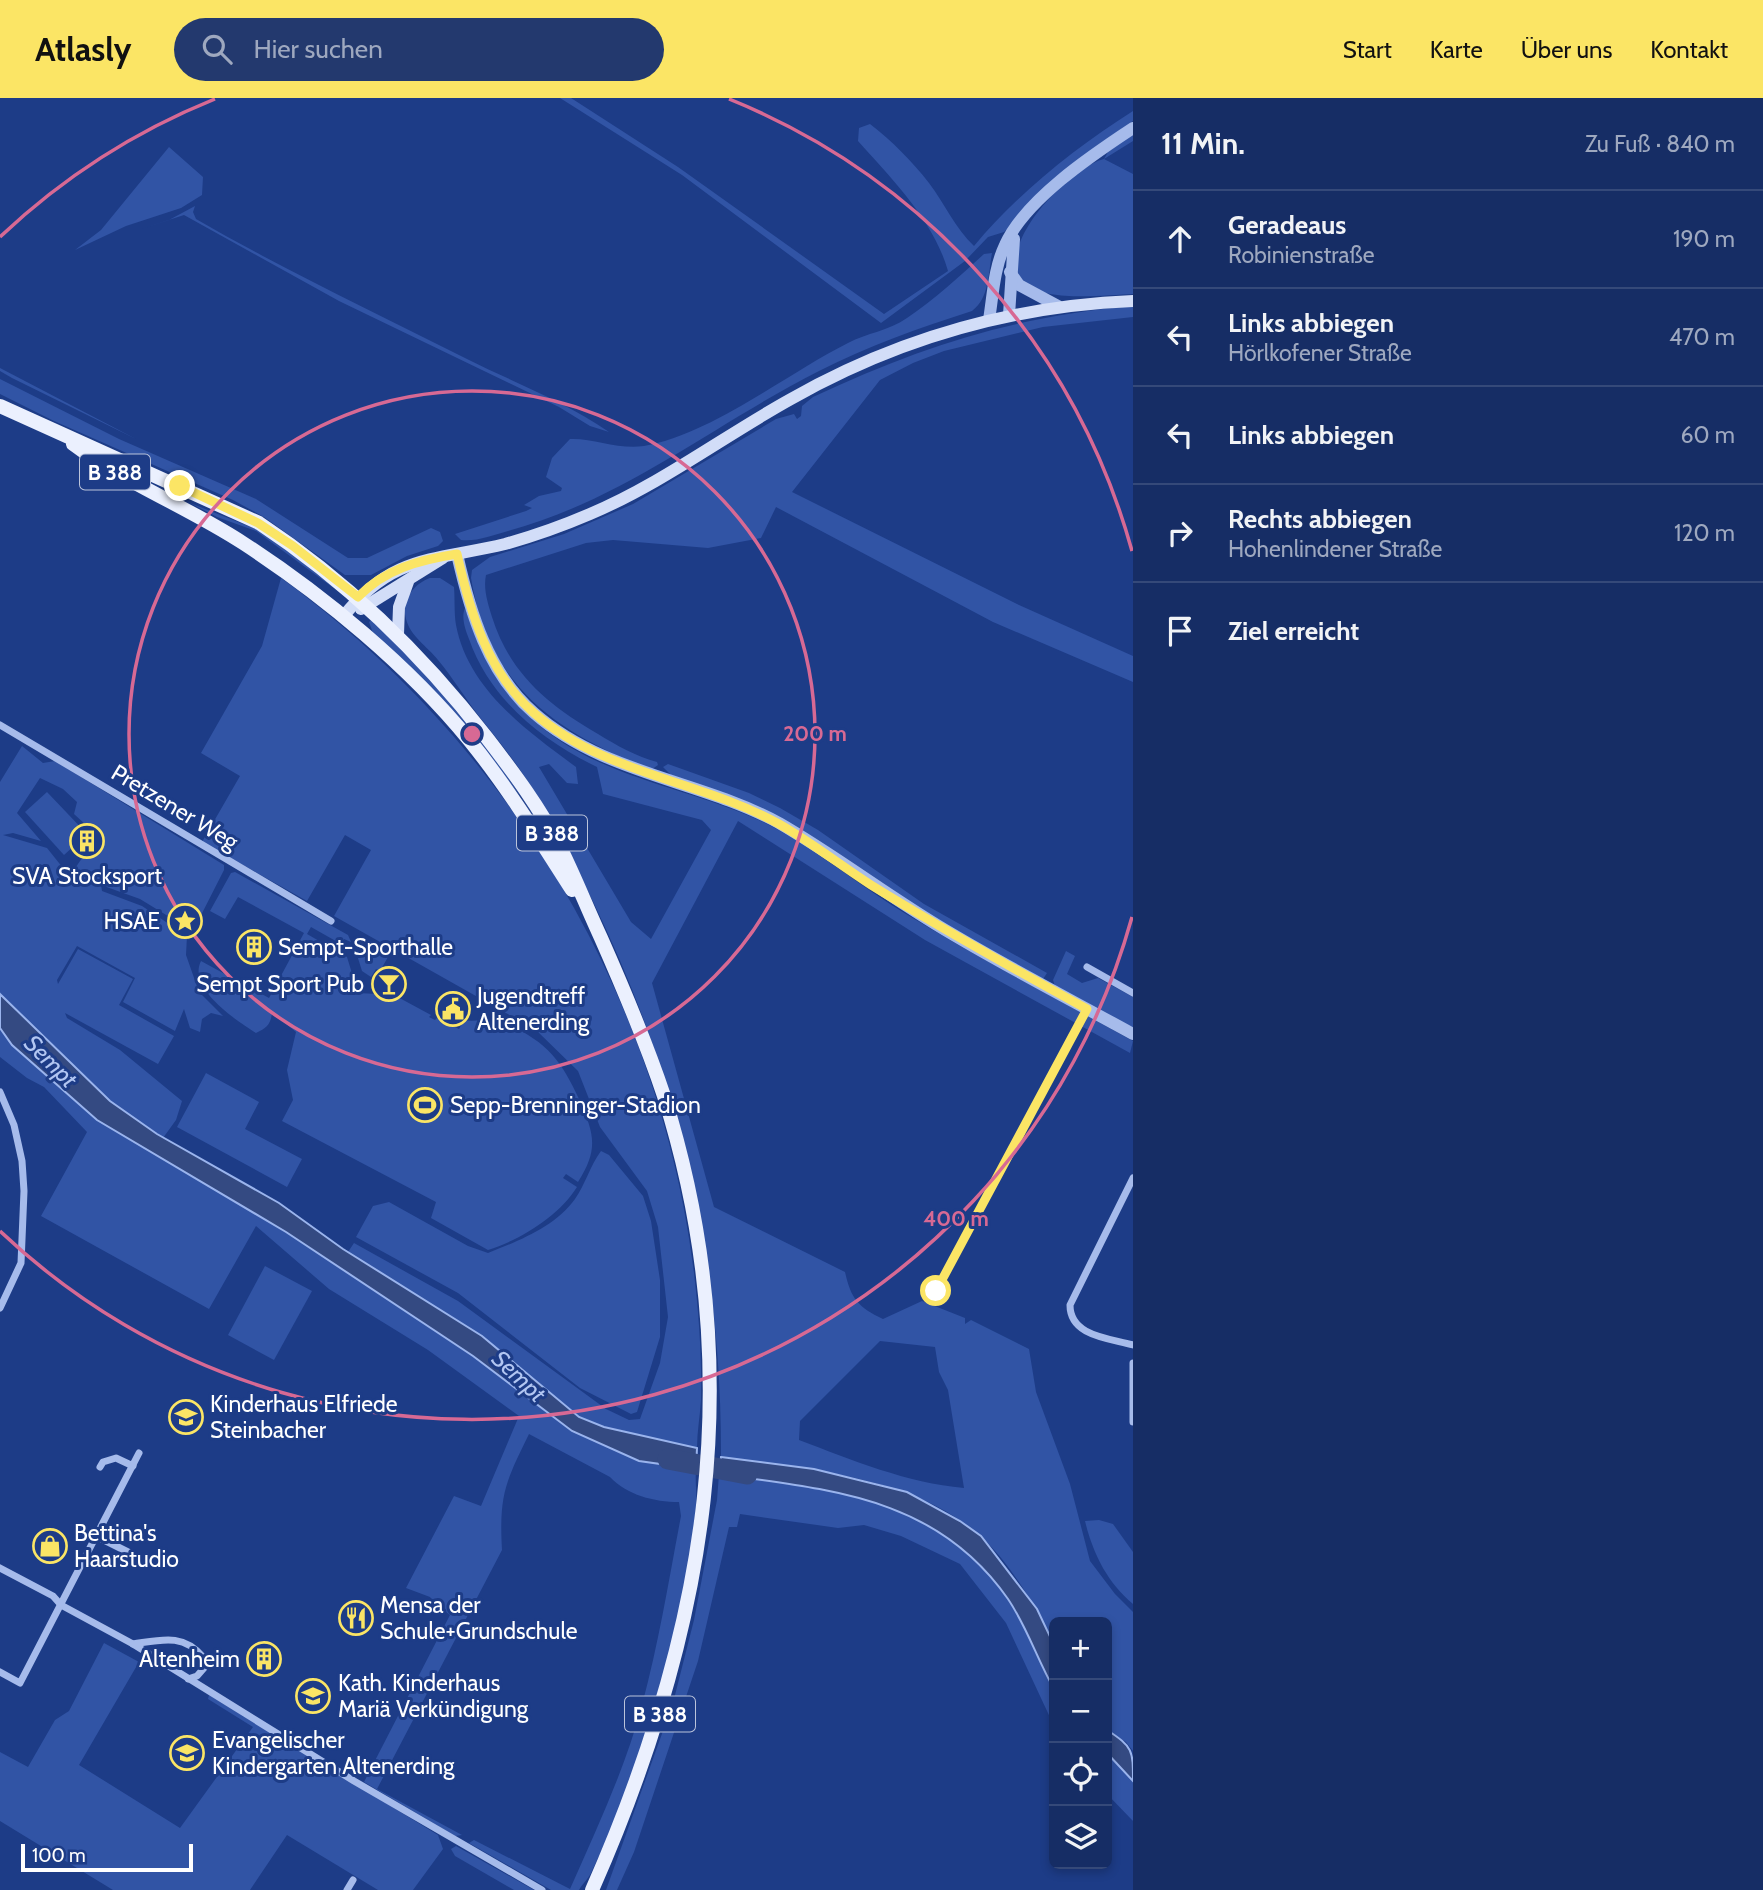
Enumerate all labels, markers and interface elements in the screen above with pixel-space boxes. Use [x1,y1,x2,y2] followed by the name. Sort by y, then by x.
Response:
[174,18,664,81] search box
[35,29,132,69] text: Atlasly
[198,30,236,68] icon: search
[254,33,383,65] text: Hier suchen
[1343,35,1392,64] text: Start
[1430,35,1483,64] text: Karte
[1521,35,1612,64] text: Über uns
[1650,35,1728,64] text: Kontakt
[1161,125,1245,162] text: 11 Min.
[1585,130,1735,158] text: Zu Fuß · 840 m
[1228,209,1346,241] text: Geradeaus
[1161,220,1199,258] icon: ahead
[1673,225,1735,253] text: 190 m
[1228,241,1374,269] text: Robinienstraße
[1228,307,1394,339] text: Links abbiegen
[1161,318,1199,356] icon: left
[1669,323,1735,351] text: 470 m
[1228,339,1412,367] text: Hörlkofener Straße
[1161,416,1199,454] icon: left
[1228,419,1394,451] text: Links abbiegen
[1681,421,1735,449] text: 60 m
[80,454,150,490] road number: B 388
[164,470,195,501] route end
[1228,503,1412,535] text: Rechts abbiegen
[1161,514,1199,552] icon: right
[1674,519,1735,547] text: 120 m
[1228,535,1442,563] text: Hohenlindener Straße
[1161,612,1199,650] icon: arrive
[1228,615,1359,647] text: Ziel erreicht
[783,721,847,746] text: 200 m
[460,722,484,746] centre of rings
[107,758,244,856] street label: Pretzener Weg
[517,816,587,850] road number: B 388
[68,822,106,860] building icon: SVA Stocksport
[12,862,162,890] place label: SVA Stocksport
[166,902,204,940] place icon: HSAE
[103,907,160,935] place label: HSAE
[235,928,273,966] building icon: Sempt-Sporthalle
[278,933,453,961] place label: Sempt-Sporthalle
[370,965,408,1003] bar icon: Sempt Sport Pub
[196,970,364,998] place label: Sempt Sport Pub
[476,982,590,1036] place label: Jugendtreff Altenerding
[434,990,472,1028] public building icon: Jugendtreff Altenerding
[19,1029,84,1094] water label: Sempt
[406,1086,444,1124] sports icon: Sepp-Brenninger-Stadion
[450,1091,701,1119] place label: Sepp-Brenninger-Stadion
[923,1206,989,1231] text: 400 m
[920,1275,951,1306] route start
[486,1344,552,1409] water label: Sempt
[210,1390,398,1444] place label: Kinderhaus Elfriede Steinbacher
[167,1398,205,1436] school or university icon: Kinderhaus Elfriede Steinbacher
[74,1519,179,1573] place label: Bettina's Haarstudio
[31,1527,69,1565] shop icon: Bettina's Haarstudio
[380,1591,578,1645] place label: Mensa der Schule+Grundschule
[337,1599,375,1637] restaurant icon: Mensa der Schule+Grundschule
[1049,1617,1112,1869] map controls
[1049,1617,1112,1680] button: +
[245,1640,283,1678] building icon: Altenheim
[139,1645,240,1673] place label: Altenheim
[338,1669,529,1723] place label: Kath. Kinderhaus Mariä Verkündigung
[294,1677,332,1715] school or university icon: Kath. Kinderhaus Mariä Verkündigung
[1049,1680,1112,1743] button: −
[625,1696,695,1732] road number: B 388
[212,1726,455,1780] place label: Evangelischer Kindergarten Altenerding
[168,1734,206,1772] school or university icon: Evangelischer Kindergarten Altenerding
[1049,1743,1112,1806] button: locate
[1049,1806,1112,1869] button: layers
[21,1841,192,1873] scale bar
[32,1844,86,1867] text: 100 m

